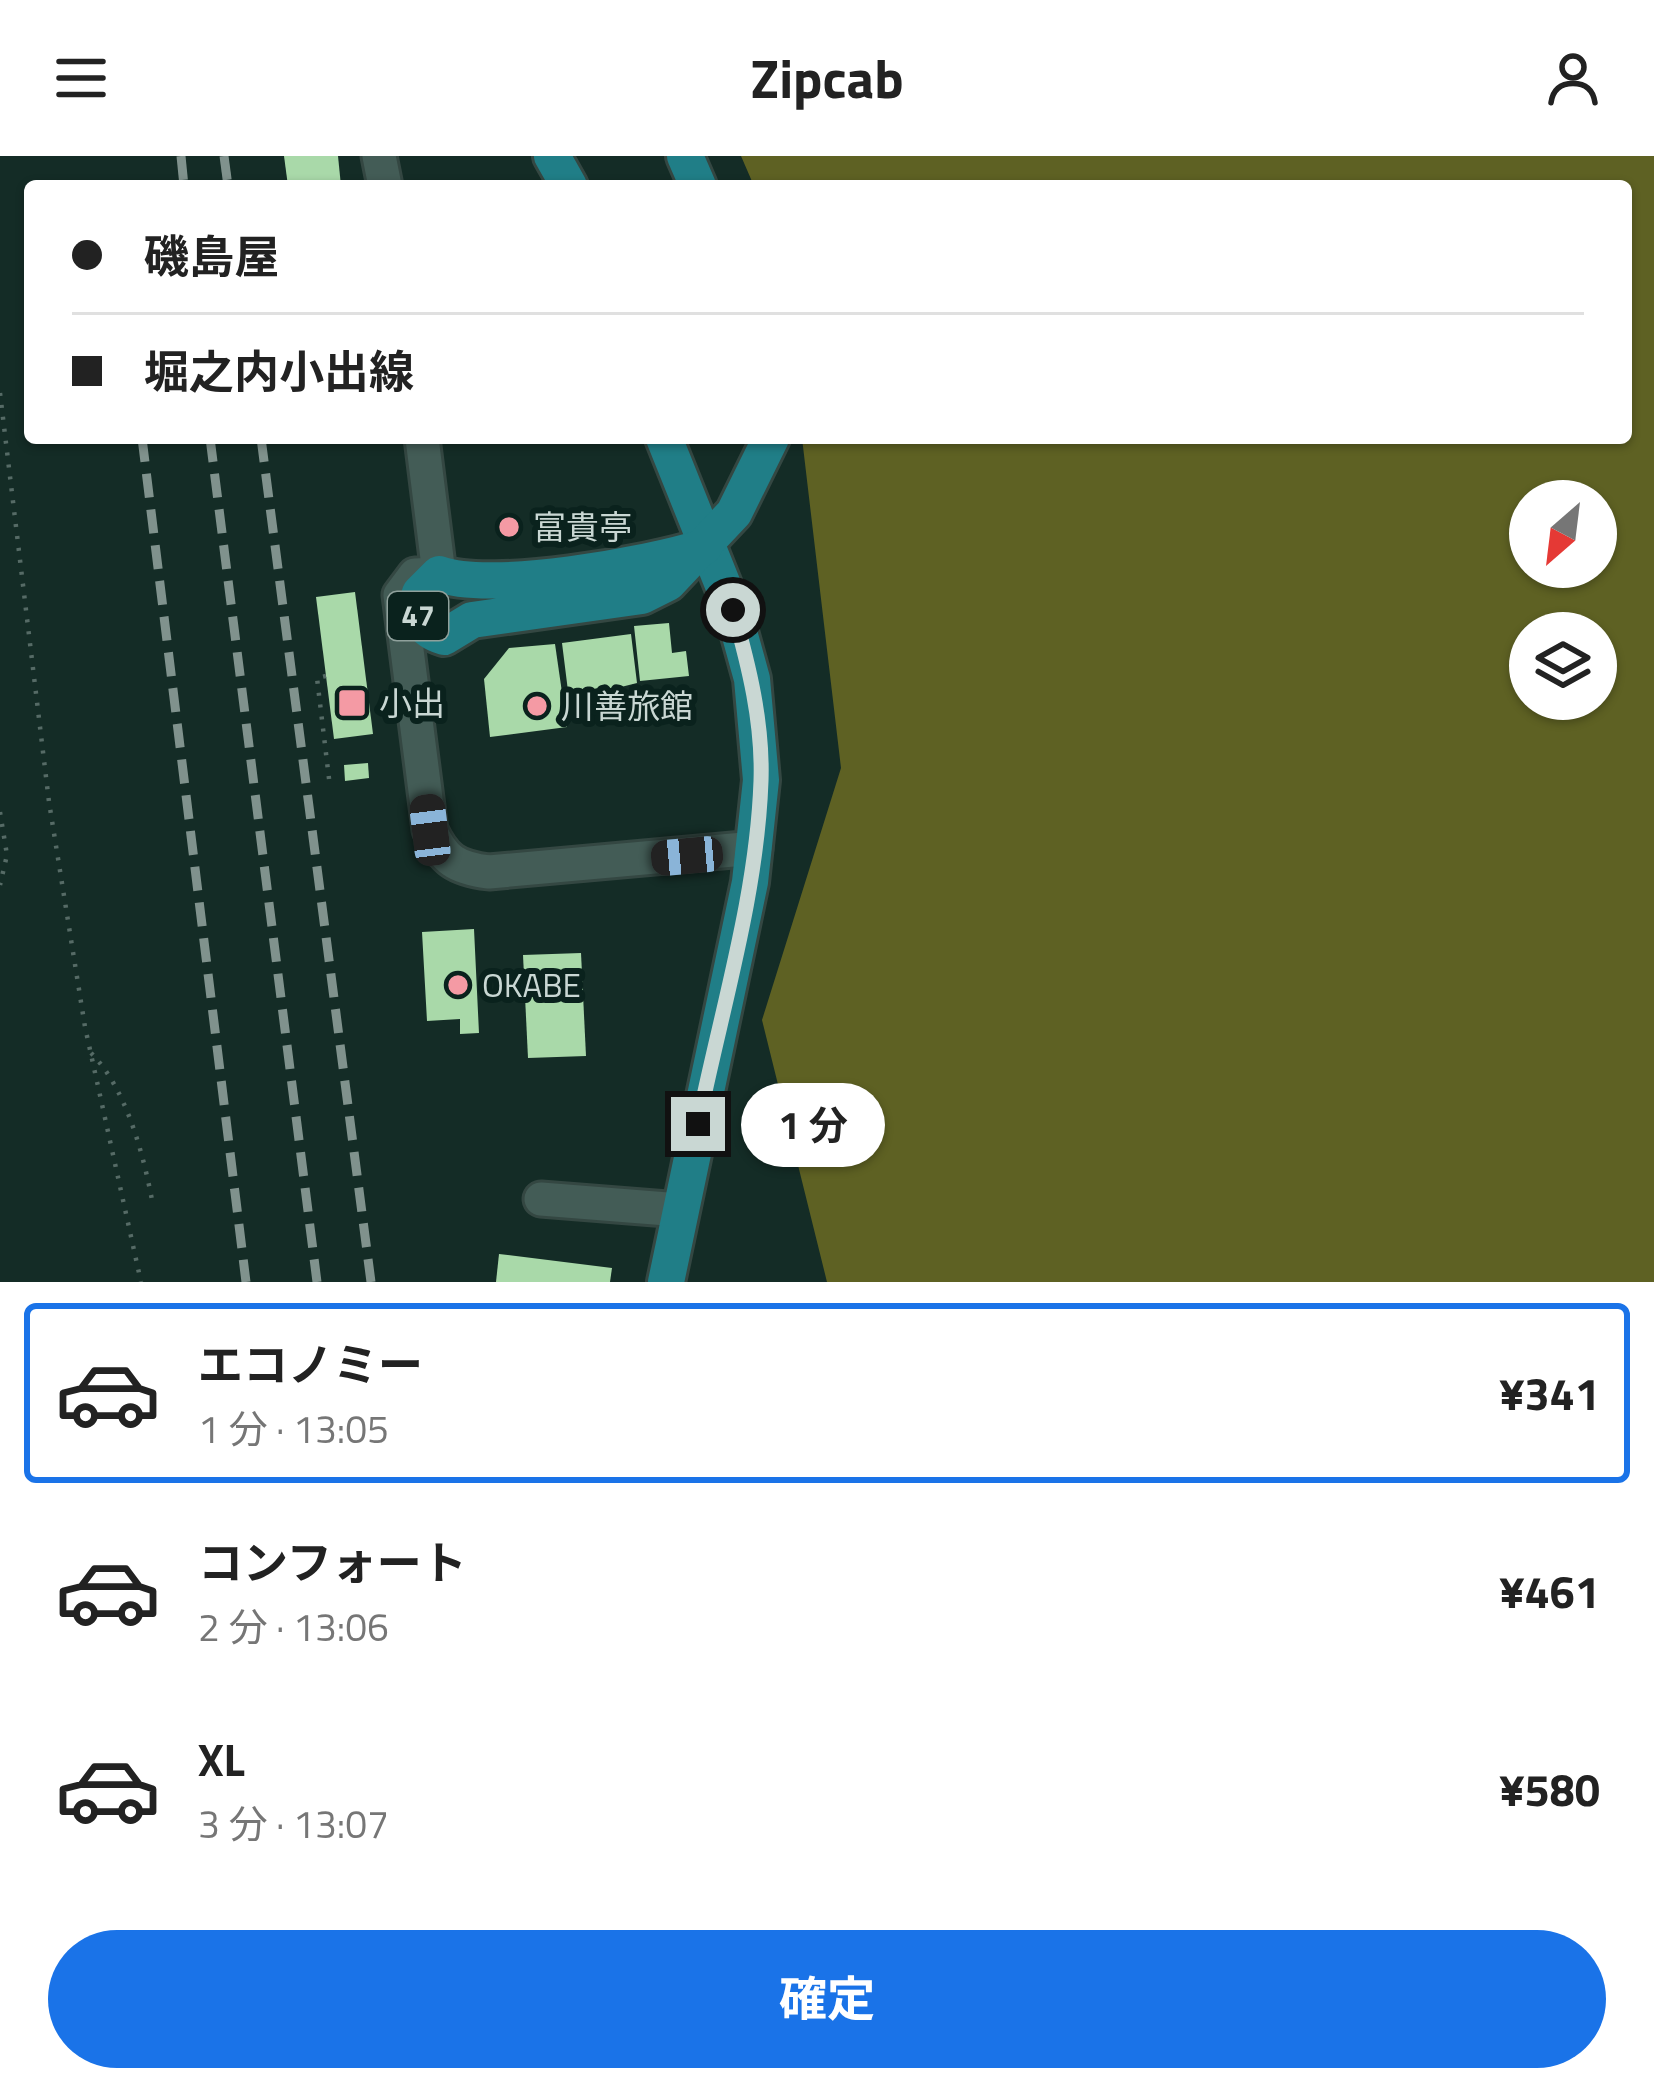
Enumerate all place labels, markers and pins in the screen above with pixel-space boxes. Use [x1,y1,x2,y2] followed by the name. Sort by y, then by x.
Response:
[533,502,632,552] place label: 富貴亭
[496,514,522,540] marker: 富貴亭
[379,678,445,728] place label: 小出
[561,681,693,731] place label: 川善旅館
[336,687,368,719] marker: 小出
[524,693,550,719] marker: 川善旅館
[482,960,581,1010] place label: OKABE
[445,972,471,998] marker: OKABE

